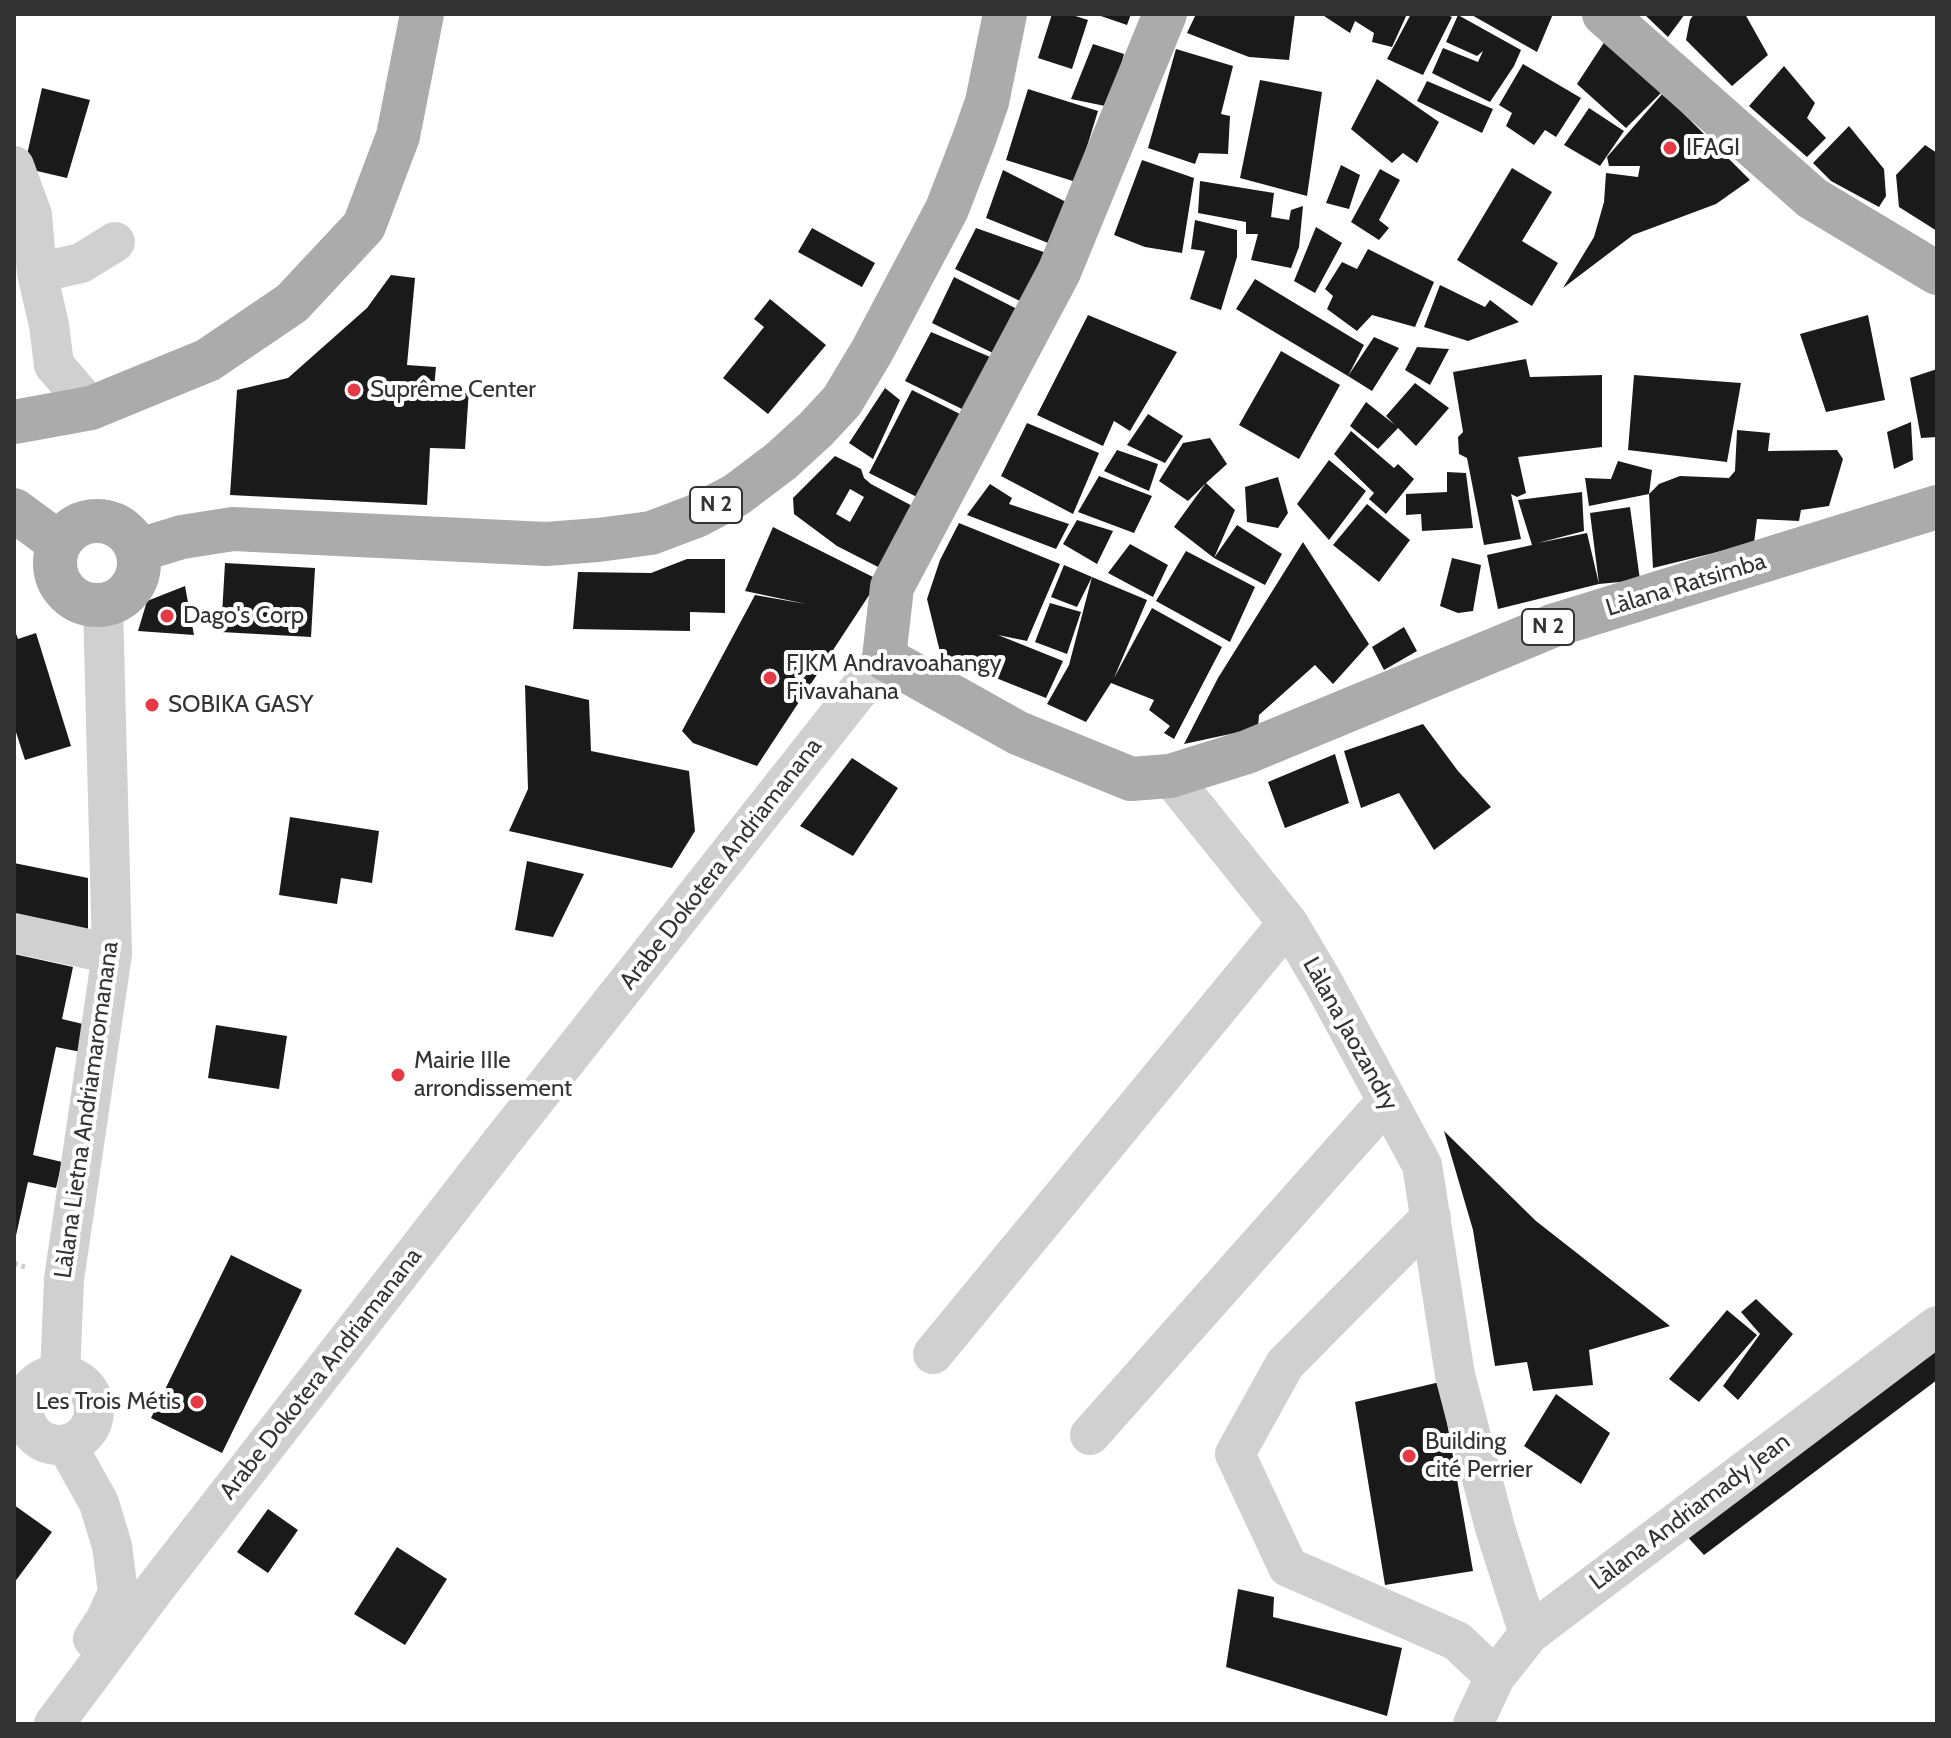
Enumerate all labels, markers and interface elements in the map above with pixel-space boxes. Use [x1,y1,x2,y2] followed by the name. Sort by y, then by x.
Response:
[1686,134,1740,162] place label: IFAGI
[1661,139,1679,157] marker: IFAGI
[370,376,536,404] place label: Suprême Center
[345,381,363,399] marker: Suprême Center
[690,487,742,523] road number: N 2
[1603,547,1769,623] street label: Làlana Ratsimba
[183,602,304,630] place label: Dago's Corp
[158,607,176,625] marker: Dago's Corp
[1522,609,1574,645] road number: N 2
[786,650,1001,706] place label: FJKM Andravoahangy Fivavahana
[761,669,779,687] marker: FJKM Andravoahangy Fivavahana
[168,691,313,719] place label: SOBIKA GASY
[143,696,161,714] marker: SOBIKA GASY
[614,732,828,996] street label: Arabe Dokotera Andriamanana
[49,940,125,1280] street label: Làlana Lietna Andriamaromanana
[1296,952,1404,1116] street label: Làlana Jaozandry
[414,1047,572,1103] place label: Mairie IIIe arrondissement
[389,1066,407,1084] marker: Mairie IIIe arrondissement
[214,1242,428,1506] street label: Arabe Dokotera Andriamanana
[35,1388,181,1416] place label: Les Trois Métis
[188,1393,206,1411] marker: Les Trois Métis
[1584,1427,1796,1597] street label: Làlana Andriamady Jean
[1425,1428,1532,1484] place label: Building cité Perrier
[1400,1447,1418,1465] marker: Building cité Perrier

